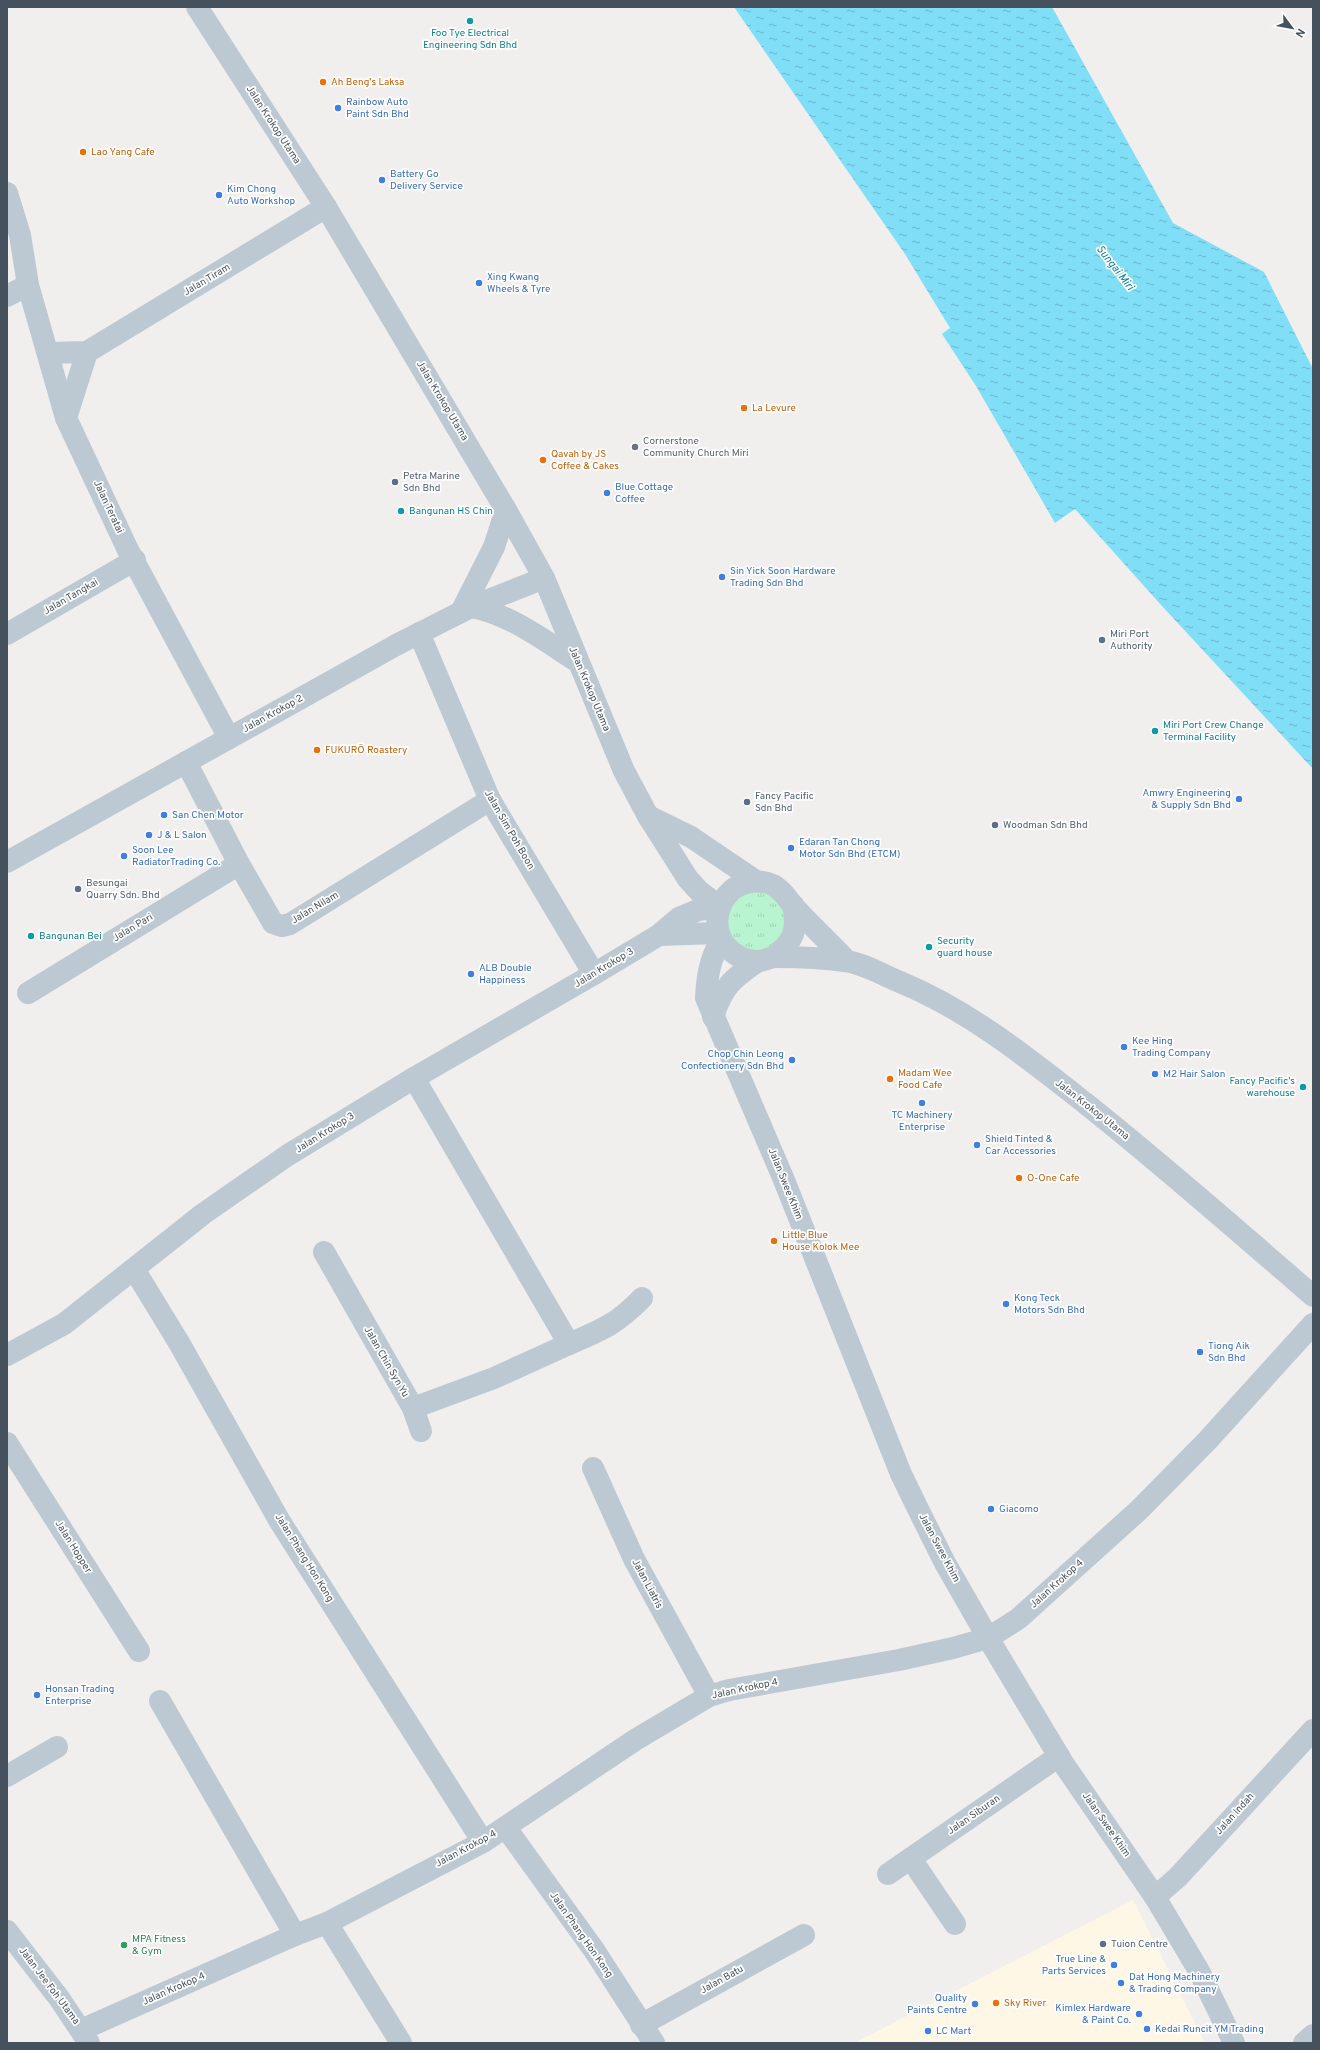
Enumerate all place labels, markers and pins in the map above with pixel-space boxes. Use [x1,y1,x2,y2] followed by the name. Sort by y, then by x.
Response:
[465,16,475,26] marker: Foo Tye Electrical Engineering Sdn Bhd
[423,27,517,52] place label: Foo Tye Electrical Engineering Sdn Bhd
[331,76,404,89] place label: Ah Beng's Laksa
[318,77,328,87] marker: Ah Beng's Laksa
[346,96,409,121] place label: Rainbow Auto Paint Sdn Bhd
[333,103,343,113] marker: Rainbow Auto Paint Sdn Bhd
[91,146,155,159] place label: Lao Yang Cafe
[78,147,88,157] marker: Lao Yang Cafe
[390,168,463,193] place label: Battery Go Delivery Service
[377,175,387,185] marker: Battery Go Delivery Service
[227,183,295,208] place label: Kim Chong Auto Workshop
[214,190,224,200] marker: Kim Chong Auto Workshop
[487,271,550,296] place label: Xing Kwang Wheels & Tyre
[474,278,484,288] marker: Xing Kwang Wheels & Tyre
[752,402,796,415] place label: La Levure
[739,403,749,413] marker: La Levure
[643,435,749,460] place label: Cornerstone Community Church Miri
[630,442,640,452] marker: Cornerstone Community Church Miri
[551,448,619,473] place label: Qavah by JS Coffee & Cakes
[538,455,548,465] marker: Qavah by JS Coffee & Cakes
[403,470,460,495] place label: Petra Marine Sdn Bhd
[390,477,400,487] marker: Petra Marine Sdn Bhd
[615,481,673,506] place label: Blue Cottage Coffee
[602,488,612,498] marker: Blue Cottage Coffee
[409,505,493,518] place label: Bangunan HS Chin
[396,506,406,516] marker: Bangunan HS Chin
[730,565,836,590] place label: Sin Yick Soon Hardware Trading Sdn Bhd
[717,572,727,582] marker: Sin Yick Soon Hardware Trading Sdn Bhd
[1110,628,1153,653] place label: Miri Port Authority
[1097,635,1107,645] marker: Miri Port Authority
[1163,719,1264,744] place label: Miri Port Crew Change Terminal Facility
[1150,726,1160,736] marker: Miri Port Crew Change Terminal Facility
[325,744,407,757] place label: FUKURŌ Roastery
[312,745,322,755] marker: FUKURŌ Roastery
[1143,787,1231,812] place label: Amwry Engineering & Supply Sdn Bhd
[755,790,814,815] place label: Fancy Pacific Sdn Bhd
[1234,794,1244,804] marker: Amwry Engineering & Supply Sdn Bhd
[742,797,752,807] marker: Fancy Pacific Sdn Bhd
[172,809,244,822] place label: San Chen Motor
[159,810,169,820] marker: San Chen Motor
[1003,819,1088,832] place label: Woodman Sdn Bhd
[990,820,1000,830] marker: Woodman Sdn Bhd
[157,829,207,842] place label: J & L Salon
[144,830,154,840] marker: J & L Salon
[799,836,900,861] place label: Edaran Tan Chong Motor Sdn Bhd (ETCM)
[786,843,796,853] marker: Edaran Tan Chong Motor Sdn Bhd (ETCM)
[132,844,220,869] place label: Soon Lee RadiatorTrading Co.
[119,851,129,861] marker: Soon Lee RadiatorTrading Co.
[86,877,160,902] place label: Besungai Quarry Sdn. Bhd
[73,884,83,894] marker: Besungai Quarry Sdn. Bhd
[39,930,102,943] place label: Bangunan Bei
[26,931,36,941] marker: Bangunan Bei
[937,935,992,960] place label: Security guard house
[924,942,934,952] marker: Security guard house
[479,962,532,987] place label: ALB Double Happiness
[466,969,476,979] marker: ALB Double Happiness
[1132,1035,1211,1060] place label: Kee Hing Trading Company
[1119,1042,1129,1052] marker: Kee Hing Trading Company
[681,1048,784,1073] place label: Chop Chin Leong Confectionery Sdn Bhd
[787,1055,797,1065] marker: Chop Chin Leong Confectionery Sdn Bhd
[898,1067,952,1092] place label: Madam Wee Food Cafe
[1163,1068,1225,1081] place label: M2 Hair Salon
[1150,1069,1160,1079] marker: M2 Hair Salon
[885,1074,895,1084] marker: Madam Wee Food Cafe
[1230,1075,1295,1100] place label: Fancy Pacific's warehouse
[1298,1082,1308,1092] marker: Fancy Pacific's warehouse
[917,1098,927,1108] marker: TC Machinery Enterprise
[891,1109,953,1134] place label: TC Machinery Enterprise
[985,1133,1056,1158] place label: Shield Tinted & Car Accessories
[972,1140,982,1150] marker: Shield Tinted & Car Accessories
[1027,1172,1079,1185] place label: O-One Cafe
[1014,1173,1024,1183] marker: O-One Cafe
[782,1229,859,1254] place label: Little Blue House Kolok Mee
[769,1236,779,1246] marker: Little Blue House Kolok Mee
[1014,1292,1085,1317] place label: Kong Teck Motors Sdn Bhd
[1001,1299,1011,1309] marker: Kong Teck Motors Sdn Bhd
[1208,1340,1250,1365] place label: Tiong Aik Sdn Bhd
[1195,1347,1205,1357] marker: Tiong Aik Sdn Bhd
[999,1503,1039,1516] place label: Giacomo
[986,1504,996,1514] marker: Giacomo
[45,1683,114,1708] place label: Honsan Trading Enterprise
[32,1690,42,1700] marker: Honsan Trading Enterprise
[132,1933,186,1958] place label: MPA Fitness & Gym
[1111,1938,1168,1951] place label: Tuion Centre
[1098,1939,1108,1949] marker: Tuion Centre
[119,1940,129,1950] marker: MPA Fitness & Gym
[1042,1953,1106,1978] place label: True Line & Parts Services
[1109,1960,1119,1970] marker: True Line & Parts Services
[1129,1971,1220,1996] place label: Dat Hong Machinery & Trading Company
[1116,1978,1126,1988] marker: Dat Hong Machinery & Trading Company
[907,1992,967,2017] place label: Quality Paints Centre
[1004,1997,1047,2010] place label: Sky River
[991,1998,1001,2008] marker: Sky River
[970,1999,980,2009] marker: Quality Paints Centre
[1055,2002,1131,2027] place label: Kimlex Hardware & Paint Co.
[1134,2009,1144,2019] marker: Kimlex Hardware & Paint Co.
[1155,2023,1264,2036] place label: Kedai Runcit YM Trading
[1142,2024,1152,2034] marker: Kedai Runcit YM Trading
[936,2025,971,2038] place label: LC Mart
[923,2026,933,2036] marker: LC Mart

